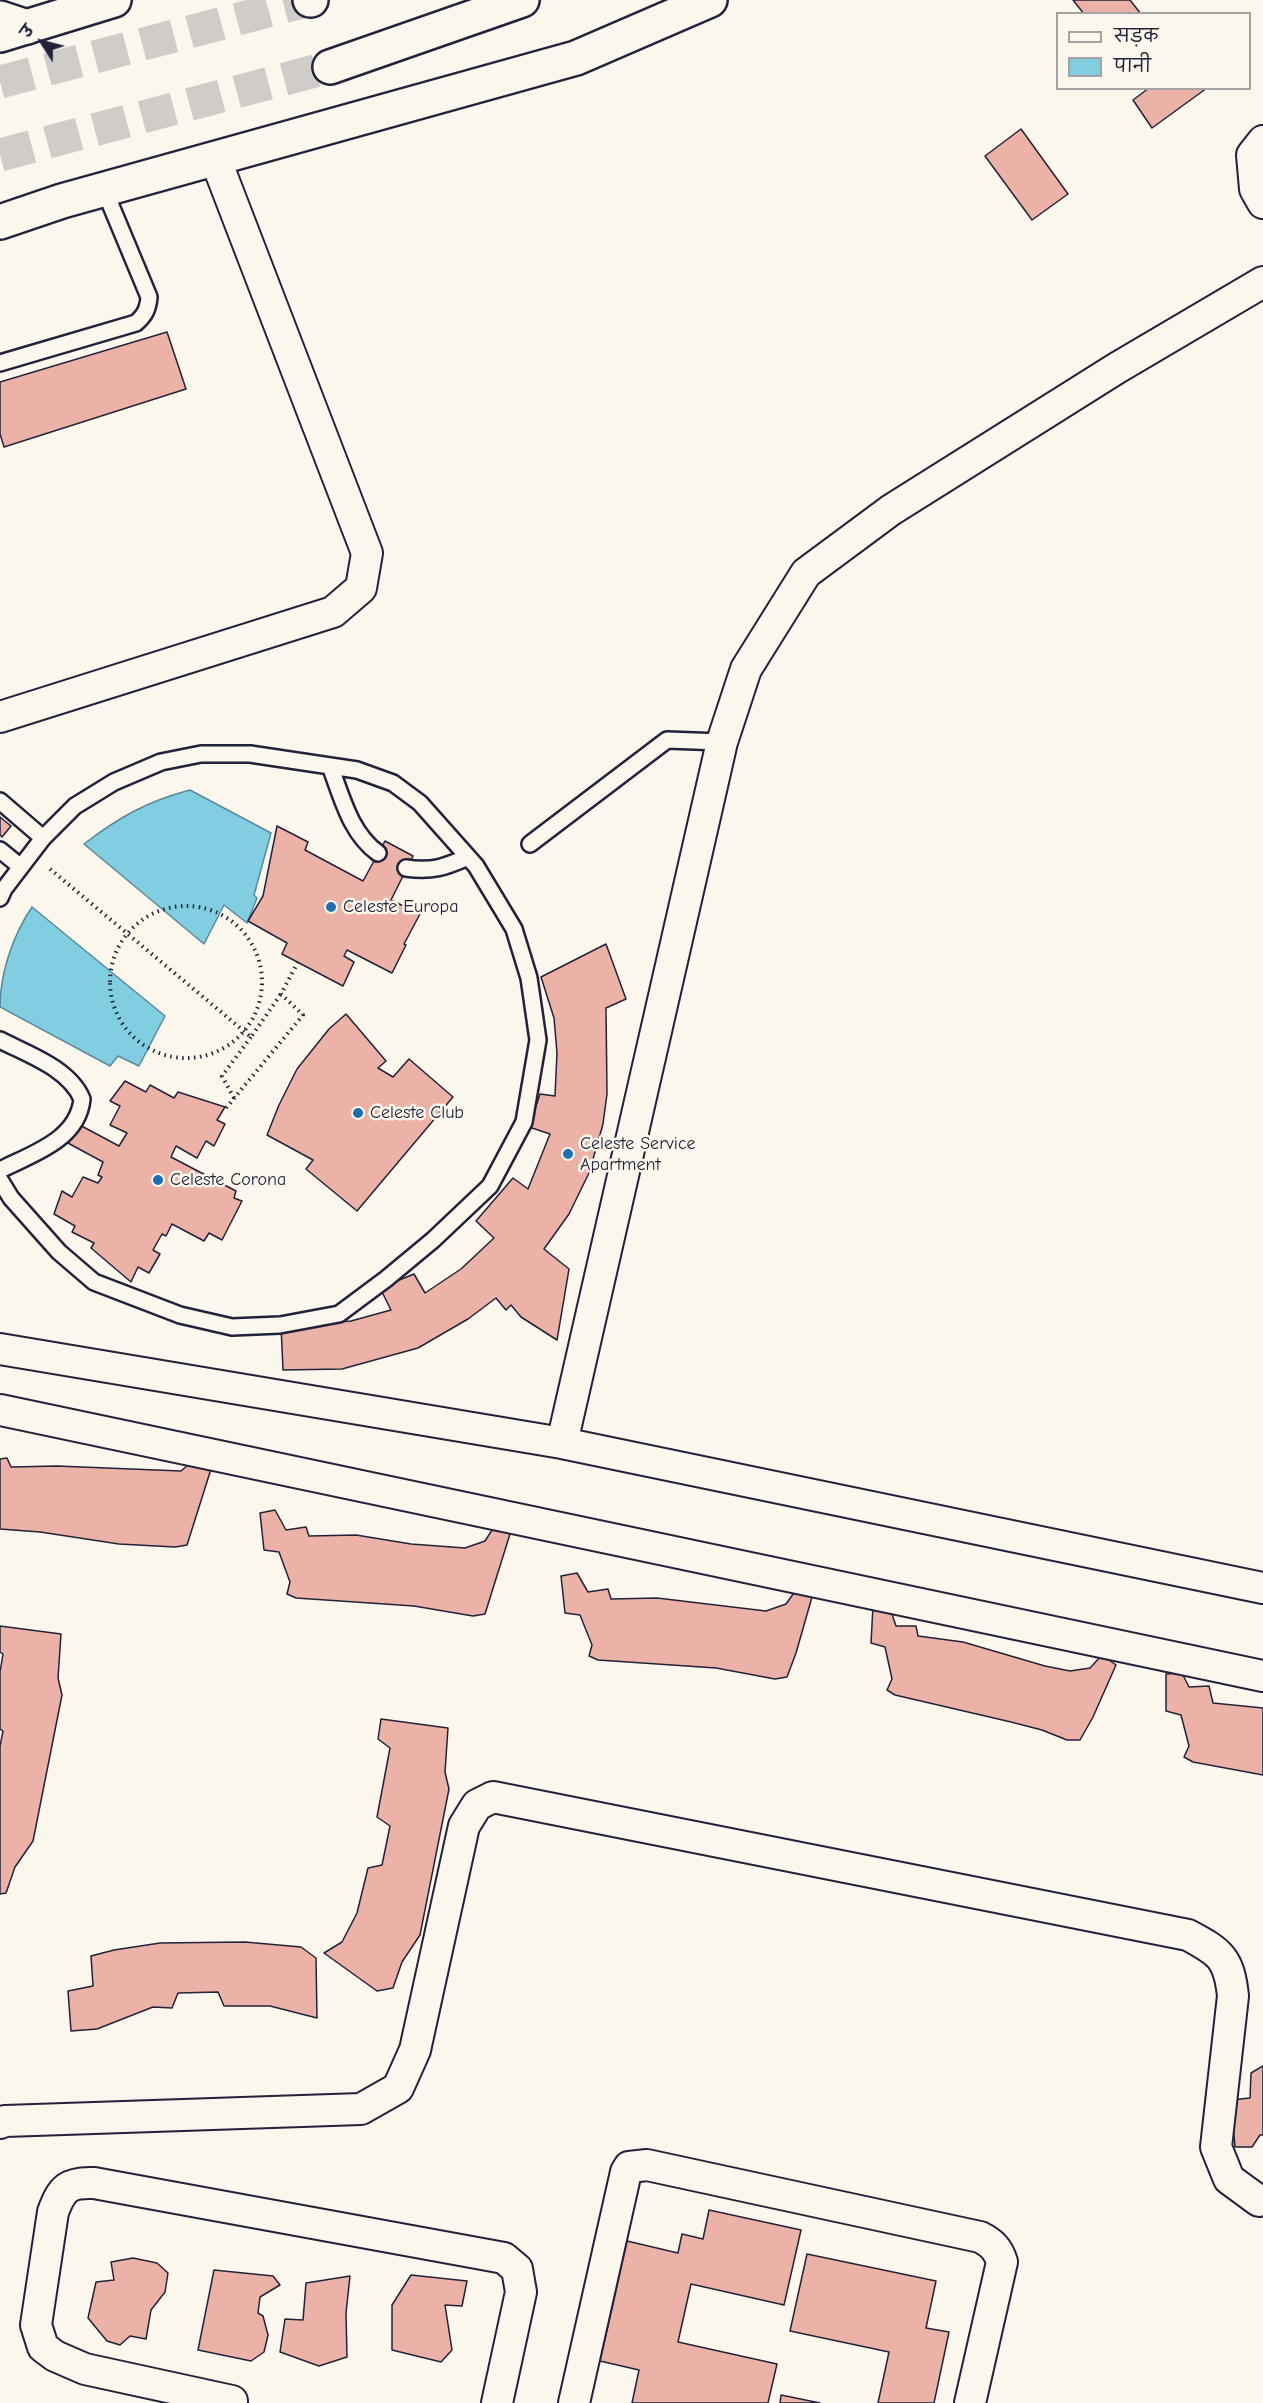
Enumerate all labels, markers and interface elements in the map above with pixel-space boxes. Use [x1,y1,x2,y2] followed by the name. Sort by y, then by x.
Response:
[12,12,72,72] north arrow
[1056,12,1251,90] legend
[17,22,38,41] text: उ
[1114,26,1158,47] text: सड़क
[1114,56,1151,77] text: पानी
[343,896,458,918] place label: Celeste Europa
[324,900,338,914] marker: Celeste Europa
[370,1102,464,1124] place label: Celeste Club
[351,1106,365,1120] marker: Celeste Club
[580,1133,696,1176] place label: Celeste Service Apartment
[561,1147,575,1161] marker: Celeste Service Apartment
[170,1169,286,1191] place label: Celeste Corona
[151,1173,165,1187] marker: Celeste Corona

